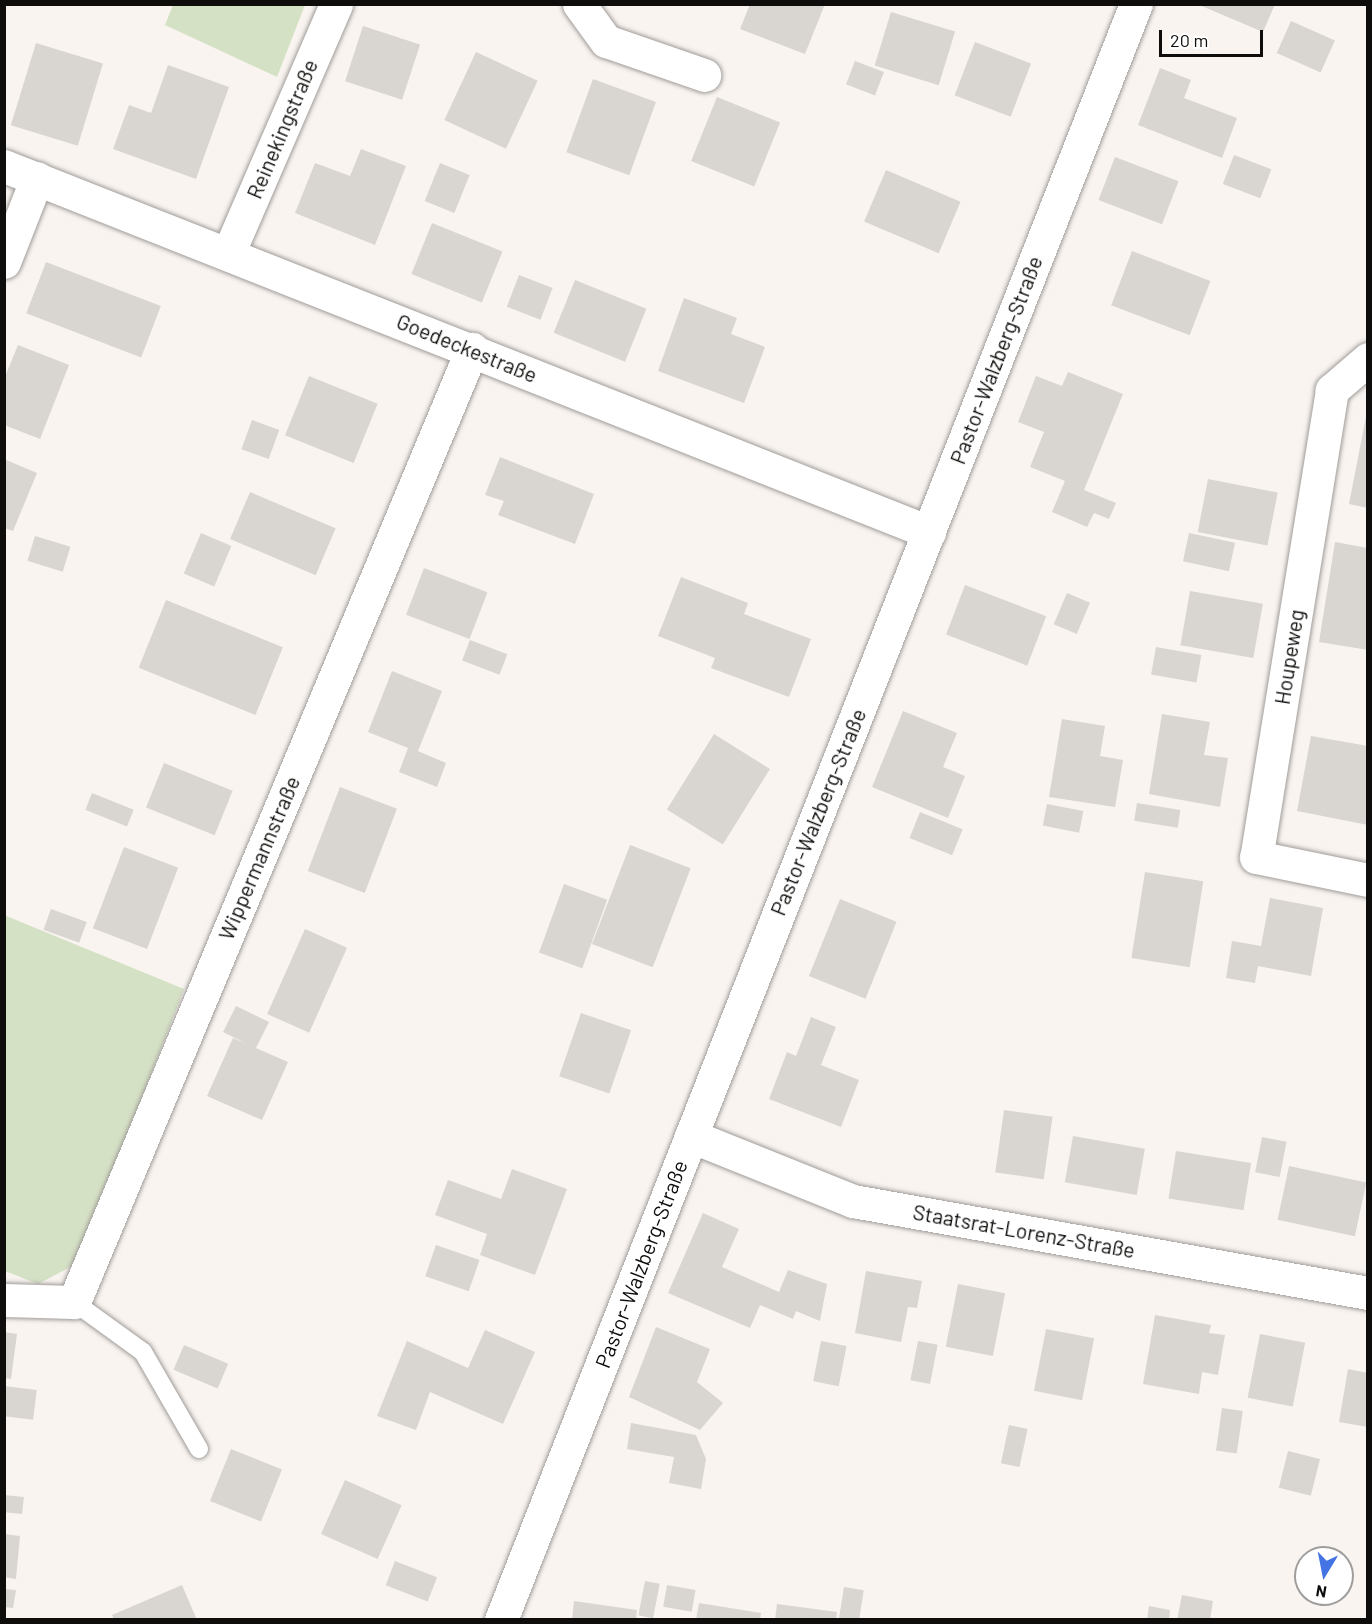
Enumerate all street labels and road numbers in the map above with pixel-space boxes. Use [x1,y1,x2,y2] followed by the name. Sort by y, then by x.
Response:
[241,56,323,202] street label: Reinekingstraße
[945,252,1047,468] street label: Pastor-Walzberg-Straße
[393,308,541,388] street label: Goedeckestraße
[1269,608,1309,706] street label: Houpeweg
[765,705,871,919] street label: Pastor-Walzberg-Straße
[213,772,305,944] street label: Wippermannstraße
[590,1156,692,1372] street label: Pastor-Walzberg-Straße
[911,1199,1137,1263] street label: Staatsrat-Lorenz-Straße

